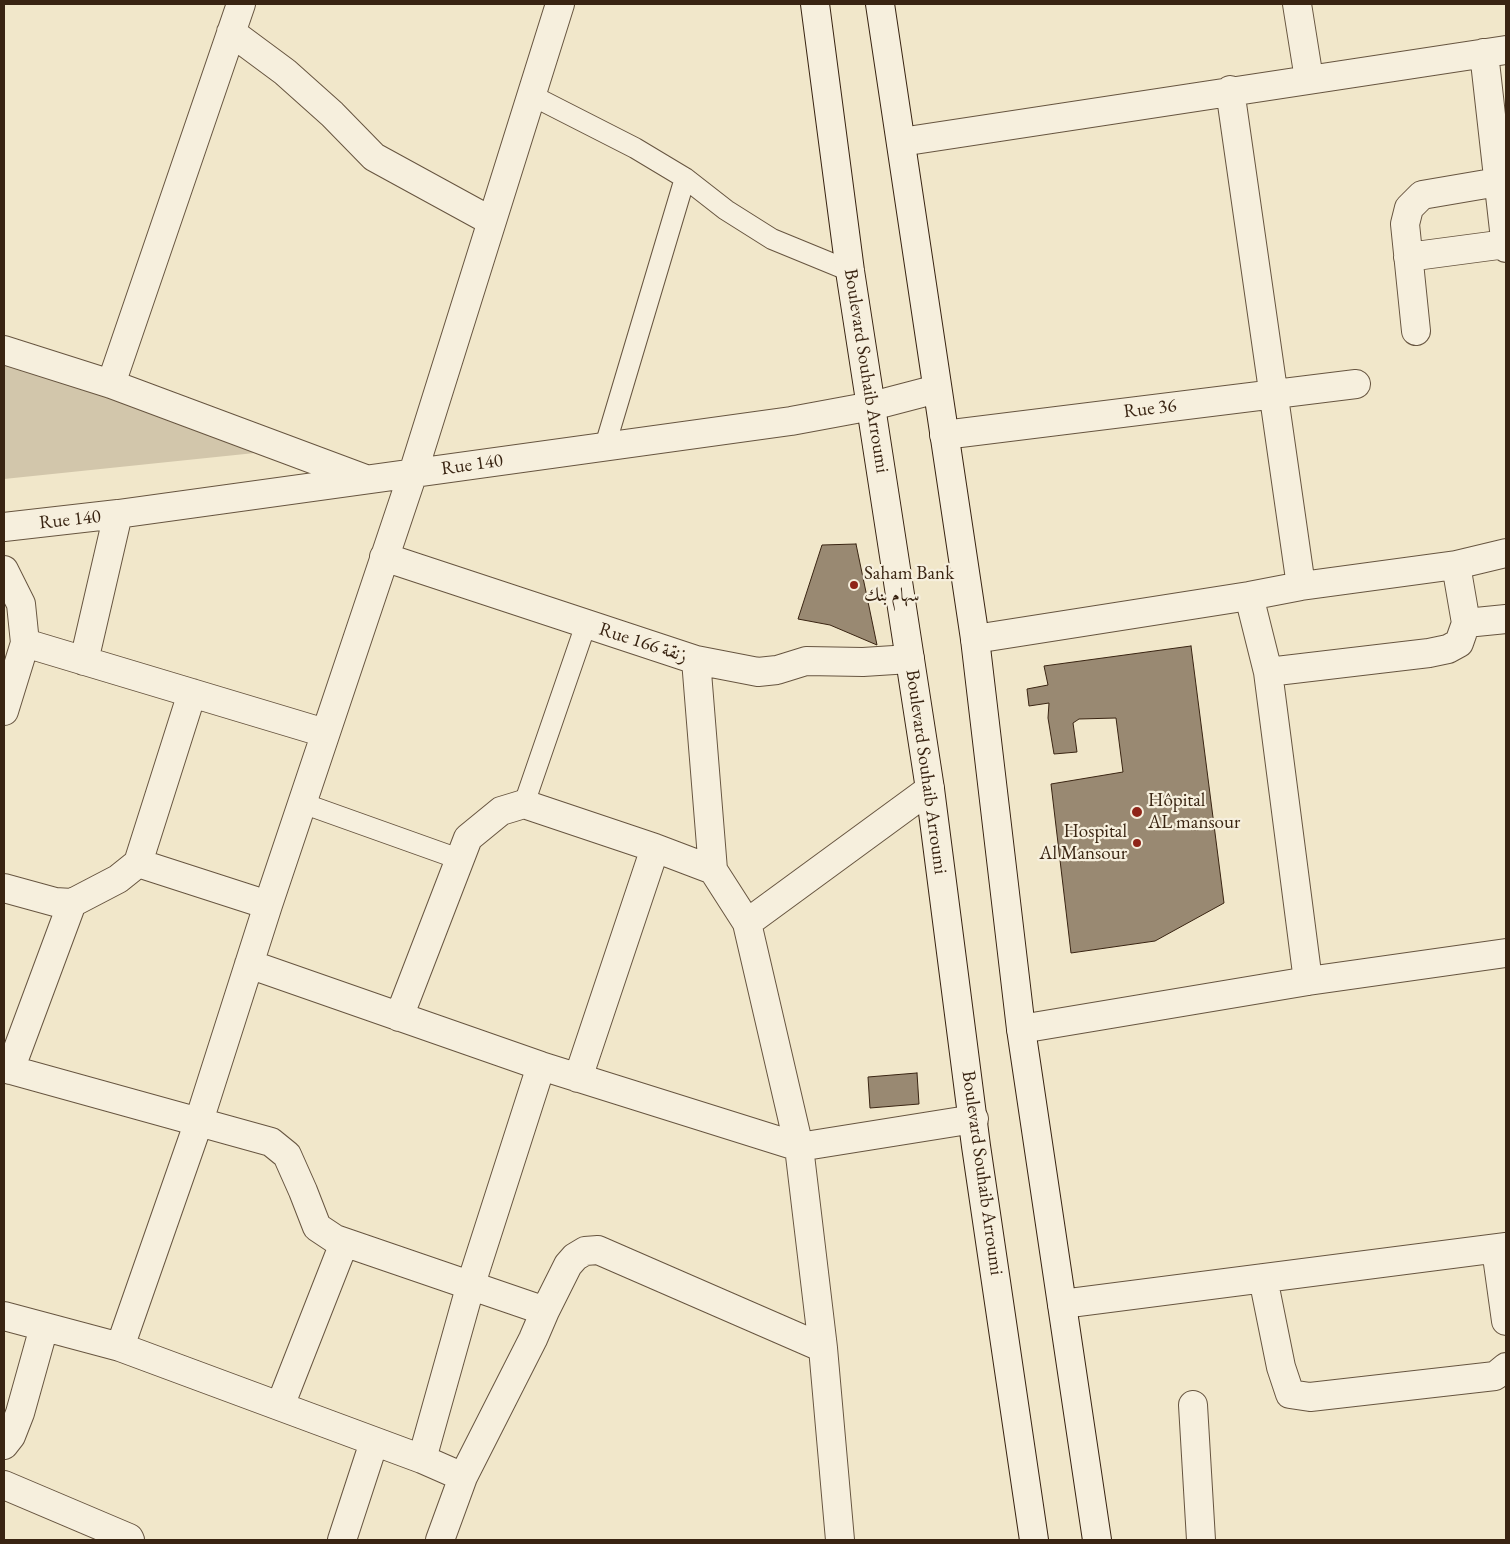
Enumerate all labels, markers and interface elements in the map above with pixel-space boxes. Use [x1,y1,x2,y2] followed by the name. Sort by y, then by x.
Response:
[839,267,893,475] street label: Boulevard Souhaib Arroumi
[1122,394,1178,424] street label: Rue 36
[440,449,504,481] street label: Rue 140
[38,505,102,535] street label: Rue 140
[864,563,954,607] place label: Saham Bank سهام بنك
[848,579,860,591] marker: Saham Bank سهام بنك
[596,618,690,668] street label: Rue 166 زنقة
[900,668,952,876] street label: Boulevard Souhaib Arroumi
[1148,790,1240,834] place label: Hôpital AL mansour
[1130,805,1144,819] marker: Hôpital AL mansour
[1039,821,1127,865] place label: Hospital Al Mansour
[1131,837,1143,849] marker: Hospital Al Mansour
[956,1069,1008,1277] street label: Boulevard Souhaib Arroumi

